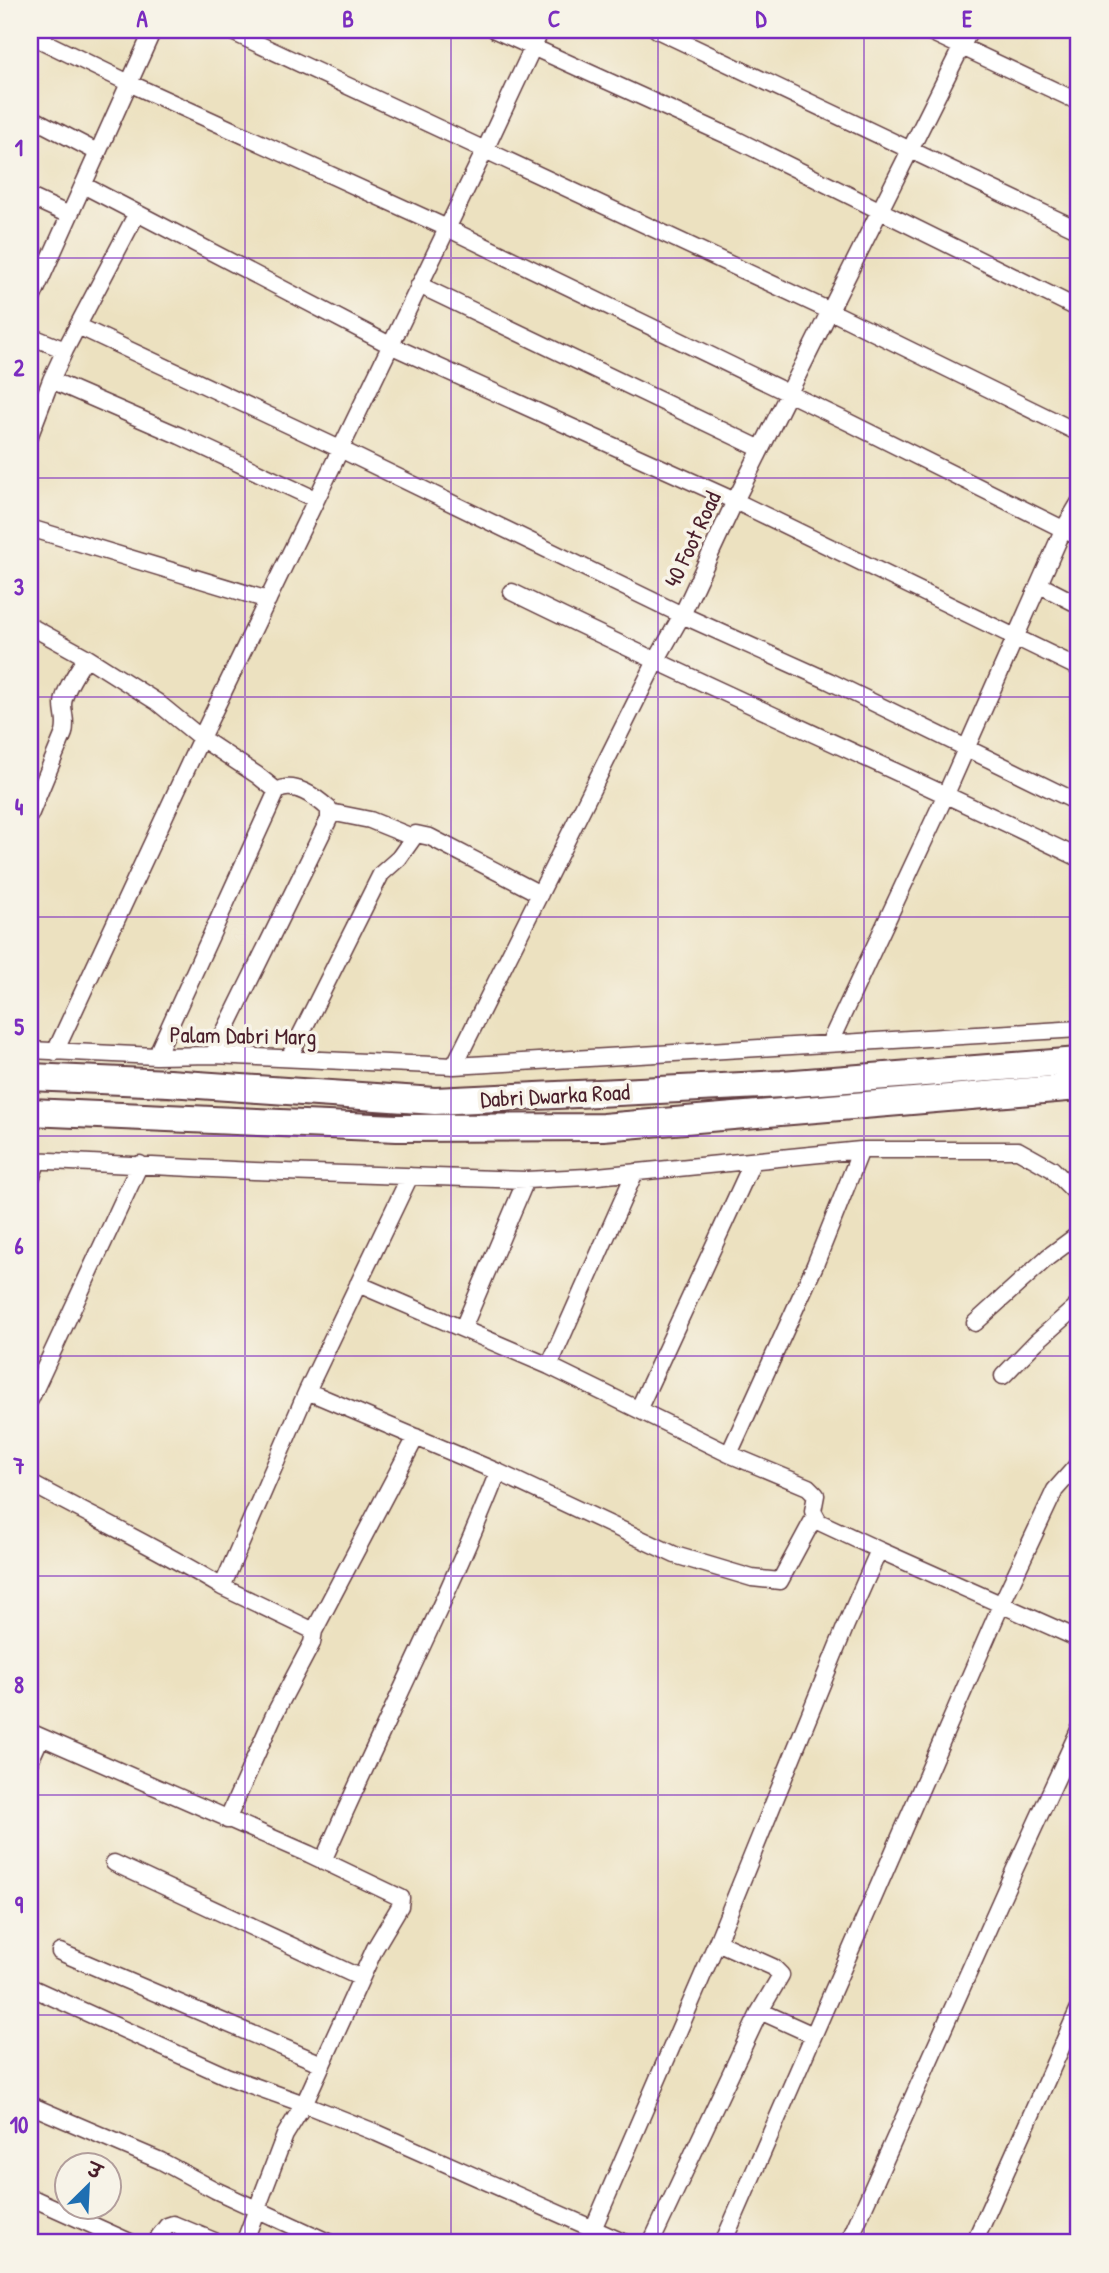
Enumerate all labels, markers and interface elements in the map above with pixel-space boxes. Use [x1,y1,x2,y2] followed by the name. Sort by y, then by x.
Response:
[136,3,148,34] text: A
[342,3,354,34] text: B
[548,3,560,34] text: C
[756,3,768,34] text: D
[962,3,973,34] text: E
[15,132,23,163] text: 1
[14,352,25,383] text: 2
[656,486,728,592] street label: 40 Foot Road
[14,571,24,602] text: 3
[15,791,24,822] text: 4
[14,1011,24,1042] text: 5
[169,1018,317,1052] street label: Palam Dabri Marg
[479,1076,631,1114] street label: Dabri Dwarka Road
[14,1230,24,1261] text: 6
[12,1450,25,1481] text: 7
[14,1669,24,1700] text: 8
[15,1889,24,1920] text: 9
[10,2109,28,2140] text: 10
[52,2150,122,2220] north arrow
[82,2155,108,2186] text: उ

